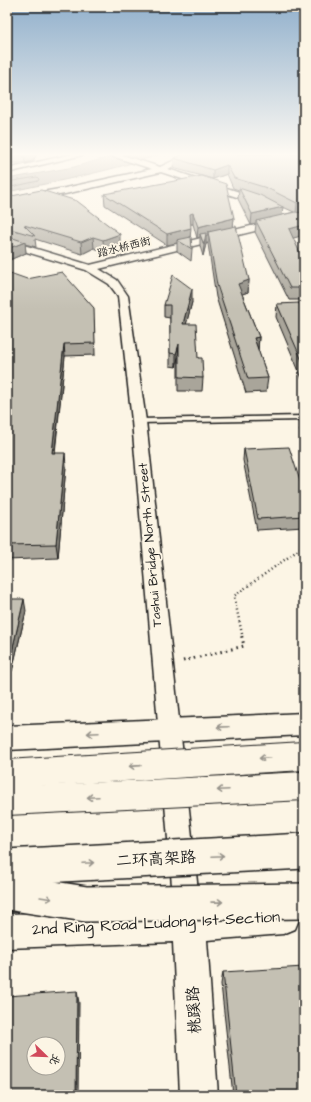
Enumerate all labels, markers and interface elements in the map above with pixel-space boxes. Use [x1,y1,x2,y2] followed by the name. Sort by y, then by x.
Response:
[96,233,153,261] street label: 踏水桥西街
[134,461,167,628] street label: Tashui Bridge North Street
[217,724,230,731] one-way arrow
[87,730,100,737] one-way arrow
[259,755,272,762] one-way arrow
[129,763,142,770] one-way arrow
[217,786,230,794] one-way arrow
[87,793,100,800] one-way arrow
[115,846,197,872] street label: 二环高架路
[211,852,224,859] one-way arrow
[81,859,94,866] one-way arrow
[39,894,52,902] one-way arrow
[210,898,223,906] one-way arrow
[31,906,281,941] street label: 2nd Ring Road Ludong 1st Section
[182,985,206,1035] street label: 桃蹊路
[26,1036,66,1076] north arrow
[46,1052,64,1068] text: 北

